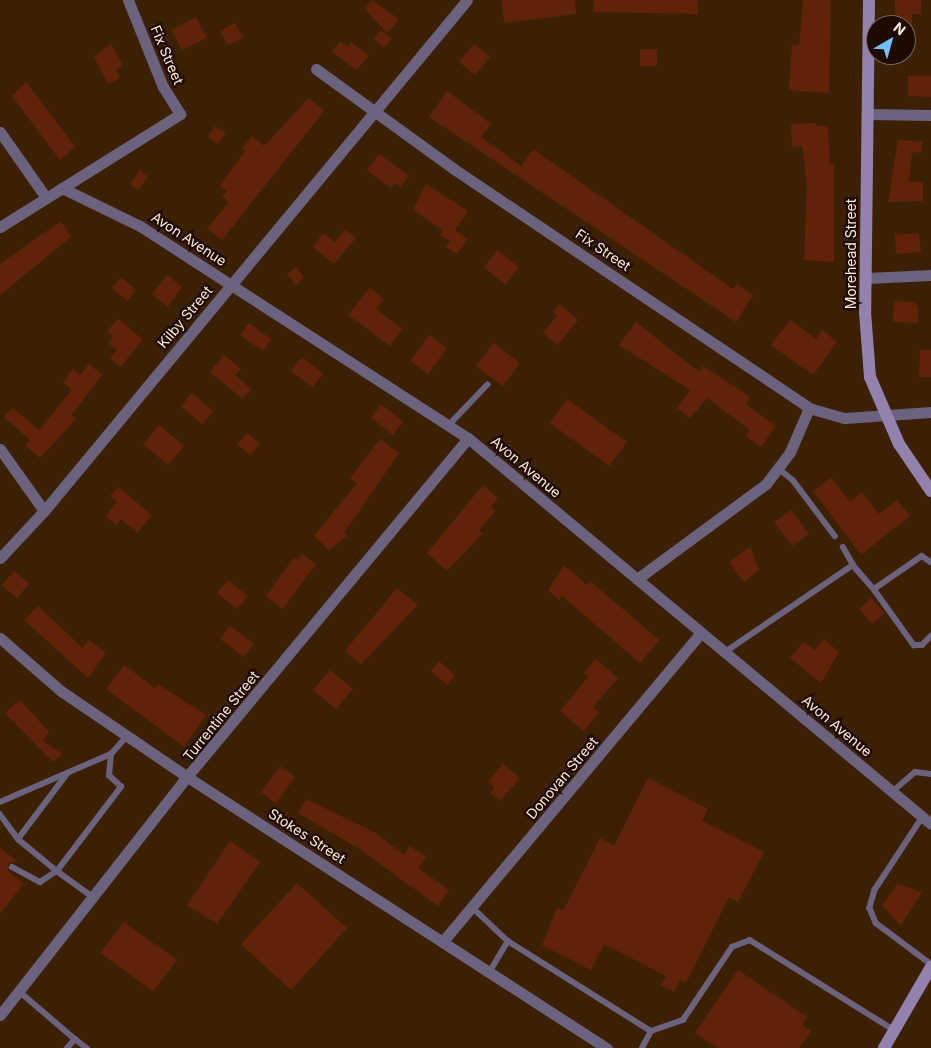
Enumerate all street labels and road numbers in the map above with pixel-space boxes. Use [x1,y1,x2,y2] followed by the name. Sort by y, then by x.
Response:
[147,23,187,87] street label: Fix Street
[843,199,859,309] street label: Morehead Street
[148,209,230,269] street label: Avon Avenue
[572,225,634,275] street label: Fix Street
[154,282,216,352] street label: Kilby Street
[488,433,564,501] street label: Avon Avenue
[180,668,262,764] street label: Turrentine Street
[799,692,875,760] street label: Avon Avenue
[523,733,601,823] street label: Donovan Street
[265,805,349,867] street label: Stokes Street

